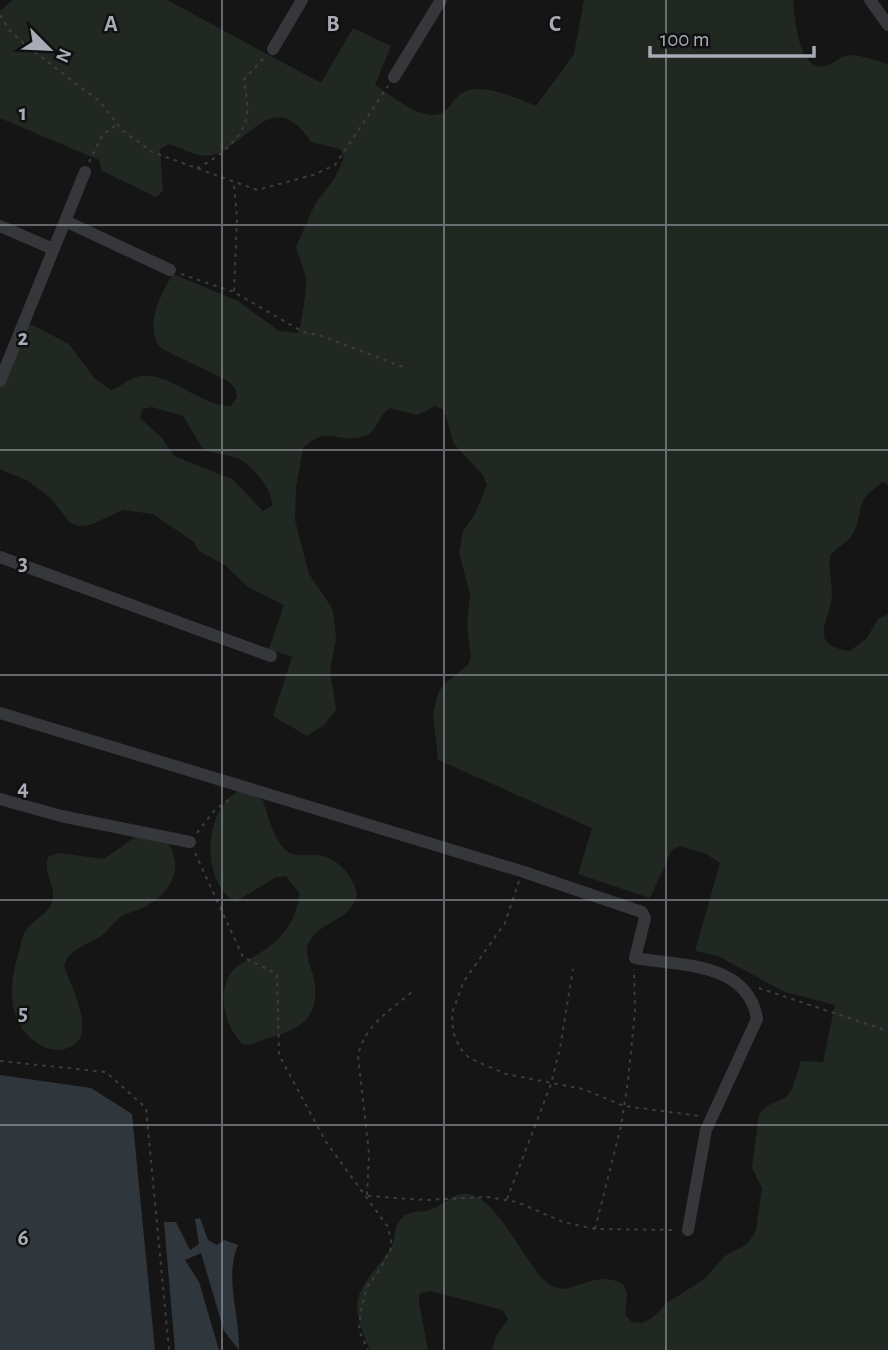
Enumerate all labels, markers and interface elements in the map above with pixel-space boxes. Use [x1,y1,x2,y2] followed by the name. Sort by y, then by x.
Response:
[104,13,118,36] text: A
[326,13,340,36] text: B
[549,13,561,36] text: C
[14,14,84,84] north arrow
[650,14,814,58] scale bar
[660,29,710,50] text: 100 m
[52,45,75,65] text: N
[19,102,27,125] text: 1
[18,327,29,350] text: 2
[18,552,28,575] text: 3
[17,777,29,800] text: 4
[18,1002,28,1025] text: 5
[17,1227,29,1250] text: 6

